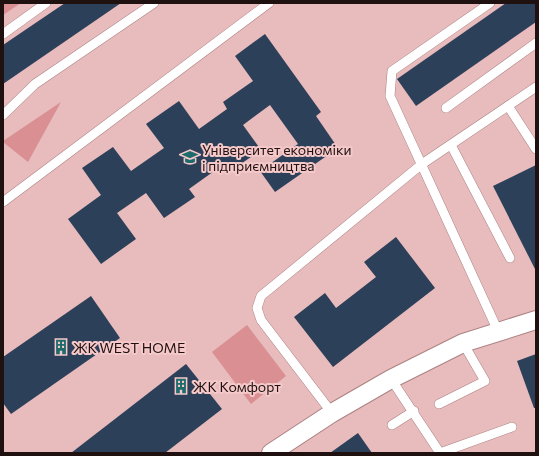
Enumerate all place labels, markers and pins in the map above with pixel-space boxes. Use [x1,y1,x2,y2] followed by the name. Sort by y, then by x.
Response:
[202,141,352,174] place label: Університет економіки і підприємництва
[181,148,199,166] school or university icon: Університет економіки і підприємництва
[52,338,70,356] building icon: ЖК WEST HOME
[73,339,185,356] place label: ЖК WEST HOME
[172,377,190,395] building icon: ЖК Комфорт
[193,378,281,395] place label: ЖК Комфорт

